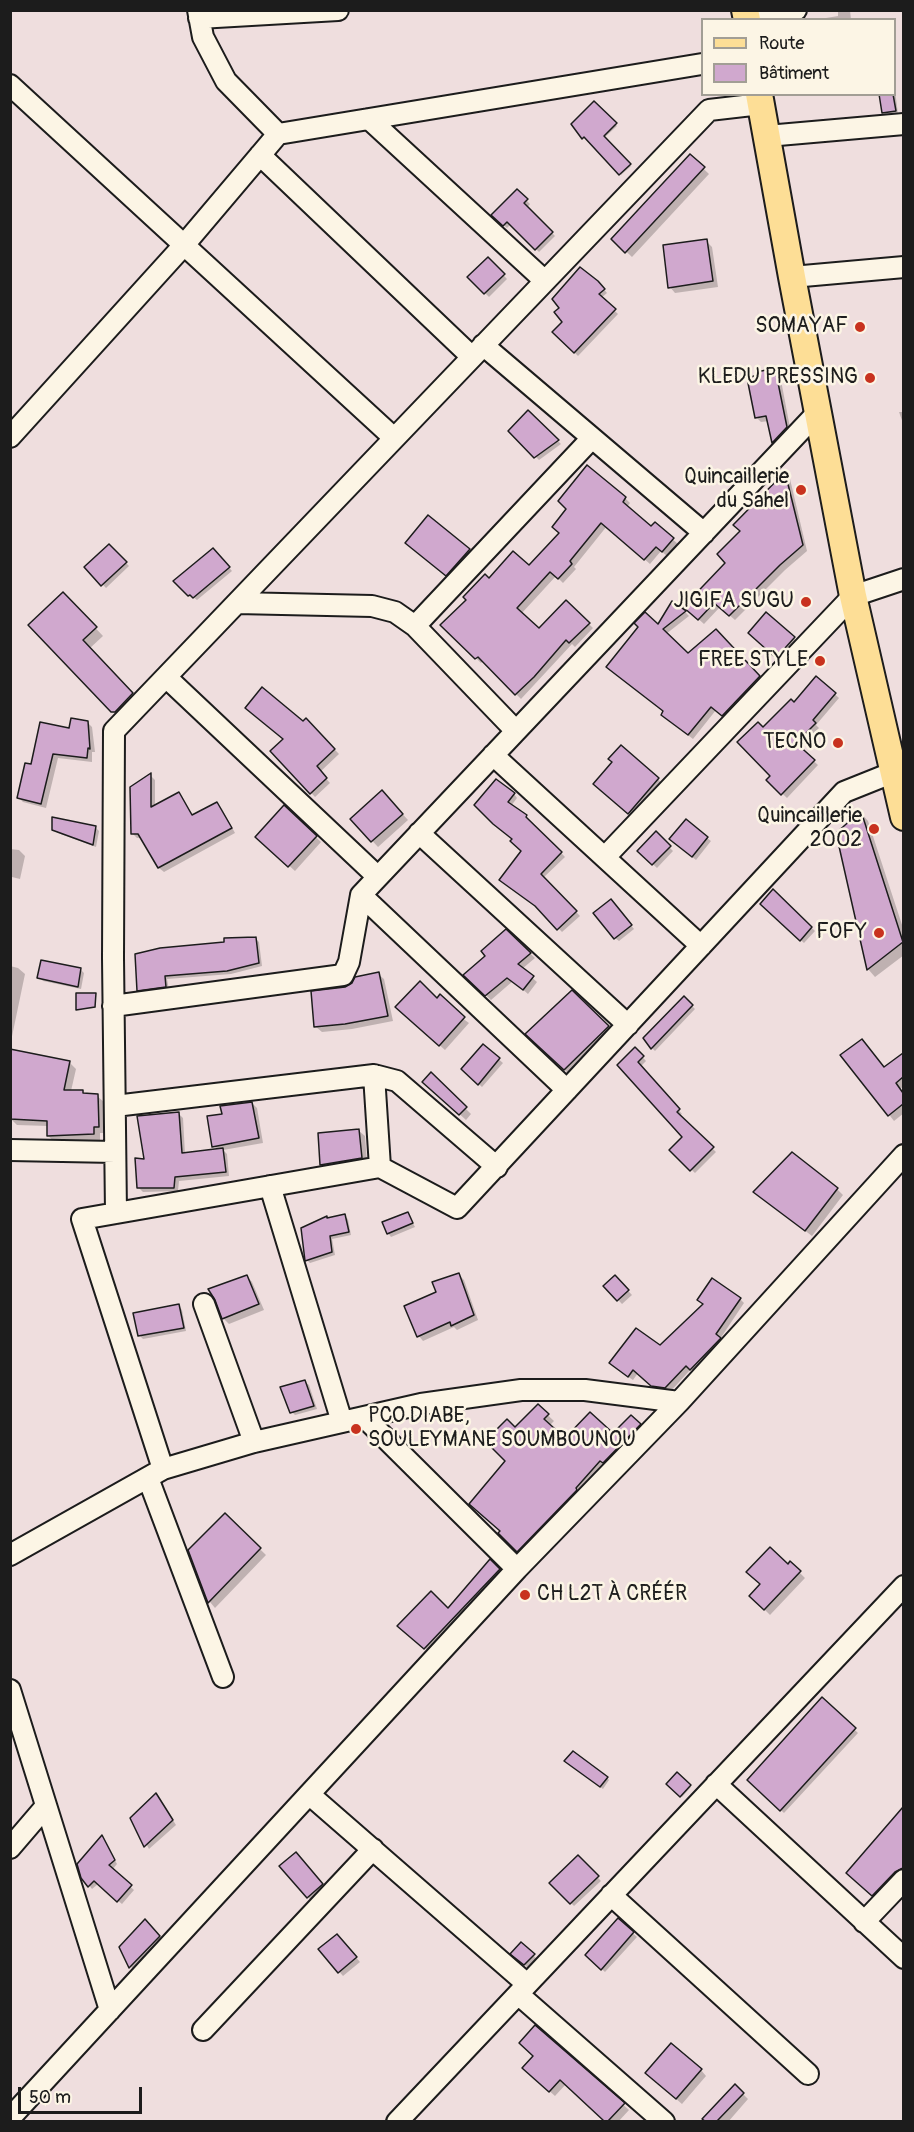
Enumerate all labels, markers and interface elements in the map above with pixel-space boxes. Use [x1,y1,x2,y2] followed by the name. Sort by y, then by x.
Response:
[701,18,896,96] legend
[759,32,804,55] text: Route
[759,62,829,85] text: Bâtiment
[755,314,848,340] place label: SOMAYAF
[853,320,867,334] marker: SOMAYAF
[698,365,858,391] place label: KLEDU PRESSING
[863,371,877,385] marker: KLEDU PRESSING
[684,465,789,515] place label: Quincaillerie du Sahel
[794,483,808,497] marker: Quincaillerie du Sahel
[673,589,794,615] place label: JIGIFA SUGU
[799,595,813,609] marker: JIGIFA SUGU
[698,648,808,674] place label: FREE STYLE
[813,654,827,668] marker: FREE STYLE
[763,730,826,756] place label: TECNO
[831,736,845,750] marker: TECNO
[757,804,862,854] place label: Quincaillerie 2002
[867,822,881,836] marker: Quincaillerie 2002
[816,920,867,946] place label: FOFY
[872,926,886,940] marker: FOFY
[368,1404,636,1454] place label: PCO DIABE, SOULEYMANE SOUMBOUNOU
[349,1422,363,1436] marker: PCO DIABE, SOULEYMANE SOUMBOUNOU
[537,1582,687,1608] place label: CH L2T À CRÉÉR
[518,1588,532,1602] marker: CH L2T À CRÉÉR
[21,2075,146,2113] scale bar
[29,2086,71,2109] text: 50 m

